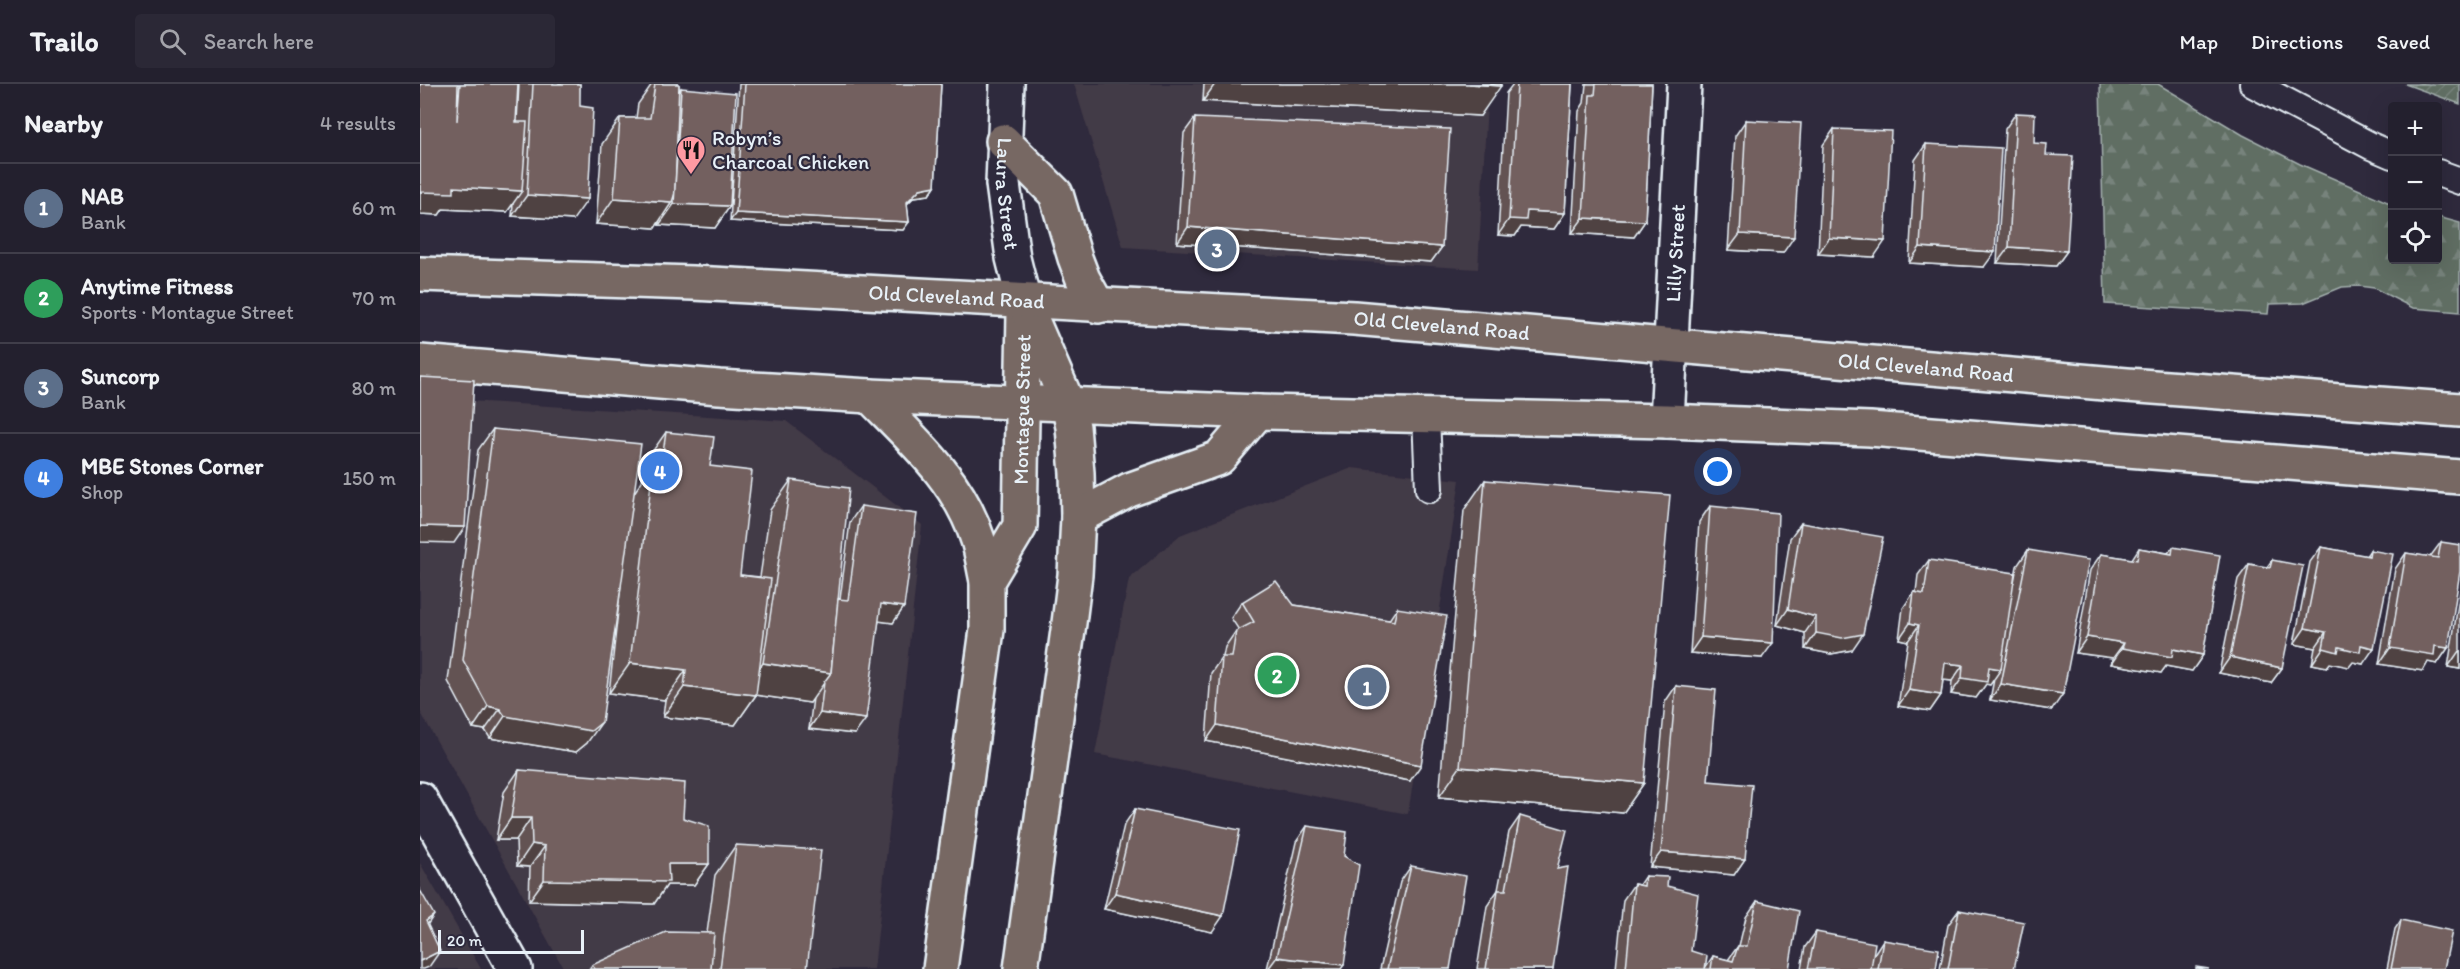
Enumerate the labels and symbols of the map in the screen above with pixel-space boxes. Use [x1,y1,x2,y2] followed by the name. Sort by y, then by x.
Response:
[712,125,869,174] place label: Robyn’s Charcoal Chicken
[675,134,707,176] restaurant icon: Robyn’s Charcoal Chicken
[990,137,1025,251] street label: Laura Street
[1660,203,1690,303] street label: Lilly Street
[1198,226,1236,272] pin: 3
[868,279,1045,314] street label: Old Cleveland Road
[1353,305,1531,345] street label: Old Cleveland Road
[1008,334,1036,485] street label: Montague Street
[1837,347,2015,387] street label: Old Cleveland Road
[640,448,680,494] pin: 4
[1703,457,1732,486] your location
[1258,652,1296,698] pin: 2
[1348,664,1386,710] pin: 1
[438,927,584,954] scale bar

